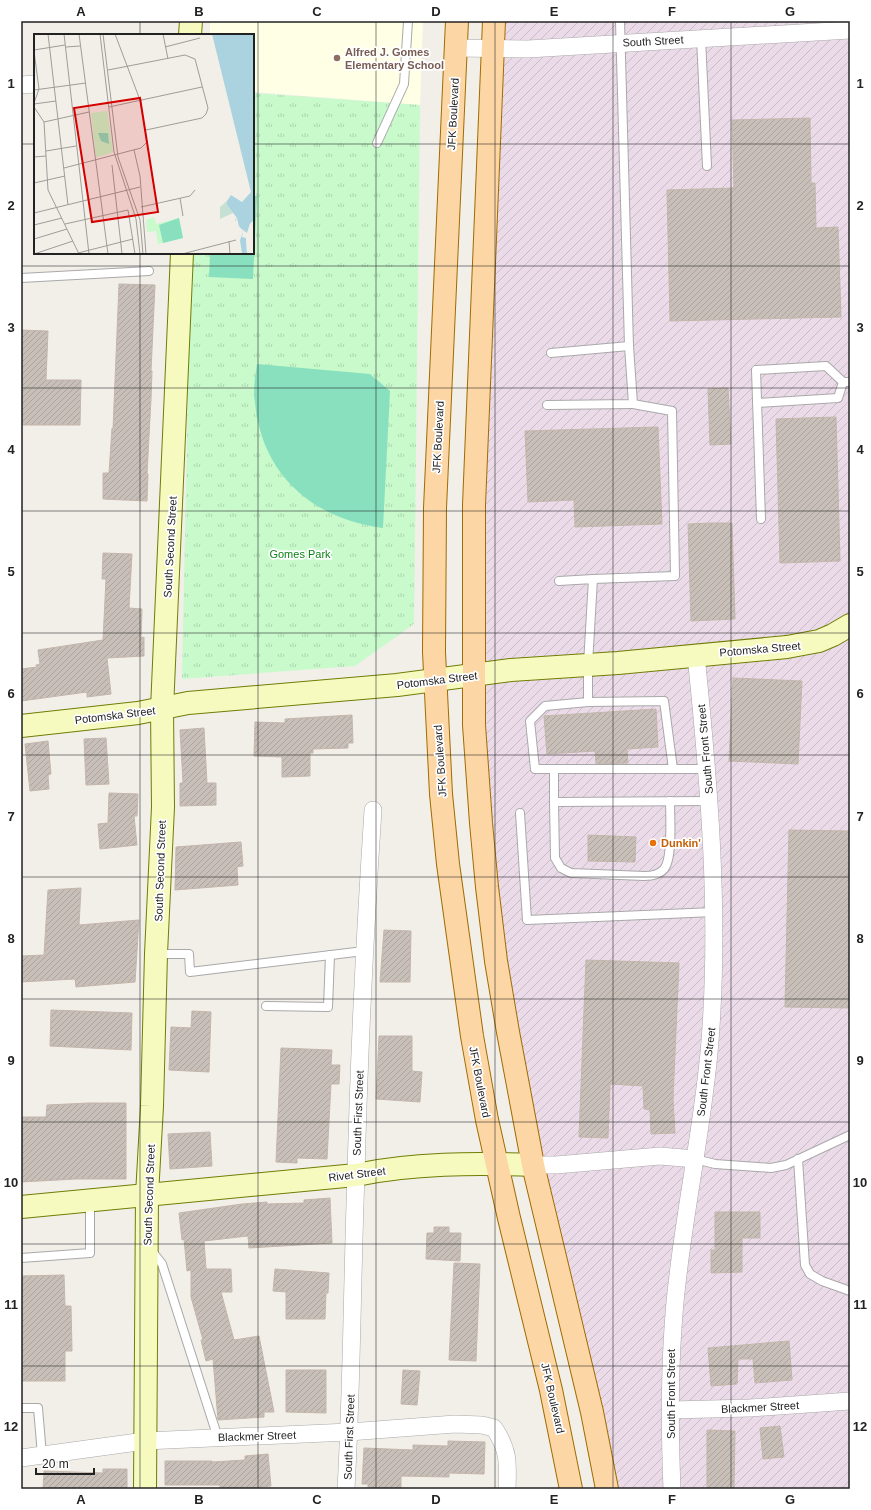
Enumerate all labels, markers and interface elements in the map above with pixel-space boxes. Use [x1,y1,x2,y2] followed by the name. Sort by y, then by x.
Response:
[76,4,86,19] text: A
[194,4,204,19] text: B
[312,4,322,19] text: C
[431,4,441,19] text: D
[550,4,559,19] text: E
[668,4,676,19] text: F
[785,4,795,19] text: G
[622,33,684,49] street label: South Street
[34,34,254,254] inset map
[345,46,444,71] place label: Alfred J. Gomes Elementary School
[332,53,342,63] marker: Alfred J. Gomes Elementary School
[7,76,15,91] text: 1
[856,76,864,91] text: 1
[445,78,461,150] street label: JFK Boulevard
[7,198,15,213] text: 2
[856,198,864,213] text: 2
[7,320,15,335] text: 3
[856,320,864,335] text: 3
[430,401,446,473] street label: JFK Boulevard
[7,442,15,457] text: 4
[856,442,864,457] text: 4
[161,496,179,598] street label: South Second Street
[269,548,331,560] park label: Gomes Park
[7,564,15,579] text: 5
[856,564,864,579] text: 5
[719,639,801,659] street label: Potomska Street
[396,669,478,691] street label: Potomska Street
[7,686,15,701] text: 6
[856,686,864,701] text: 6
[74,704,156,726] street label: Potomska Street
[695,704,715,794] street label: South Front Street
[431,725,449,797] street label: JFK Boulevard
[7,809,15,824] text: 7
[856,809,864,824] text: 7
[152,820,168,922] street label: South Second Street
[661,837,701,849] place label: Dunkin'
[648,838,658,848] marker: Dunkin'
[7,931,15,946] text: 8
[856,931,864,946] text: 8
[695,1027,717,1117] street label: South Front Street
[467,1045,493,1119] street label: JFK Boulevard
[7,1053,15,1068] text: 9
[856,1053,864,1068] text: 9
[351,1070,365,1156] street label: South First Street
[141,1144,157,1246] street label: South Second Street
[328,1165,386,1183] street label: Rivet Street
[4,1175,18,1190] text: 10
[853,1175,867,1190] text: 10
[4,1297,18,1312] text: 11
[853,1297,867,1312] text: 11
[665,1349,677,1439] street label: South Front Street
[539,1361,567,1435] street label: JFK Boulevard
[342,1394,356,1480] street label: South First Street
[721,1399,799,1415] street label: Blackmer Street
[4,1419,18,1434] text: 12
[853,1419,867,1434] text: 12
[218,1429,296,1443] street label: Blackmer Street
[36,1450,94,1476] scale bar
[42,1457,69,1471] text: 20 m
[76,1492,86,1507] text: A
[194,1492,204,1507] text: B
[312,1492,322,1507] text: C
[431,1492,441,1507] text: D
[550,1492,559,1507] text: E
[668,1492,676,1507] text: F
[785,1492,795,1507] text: G

